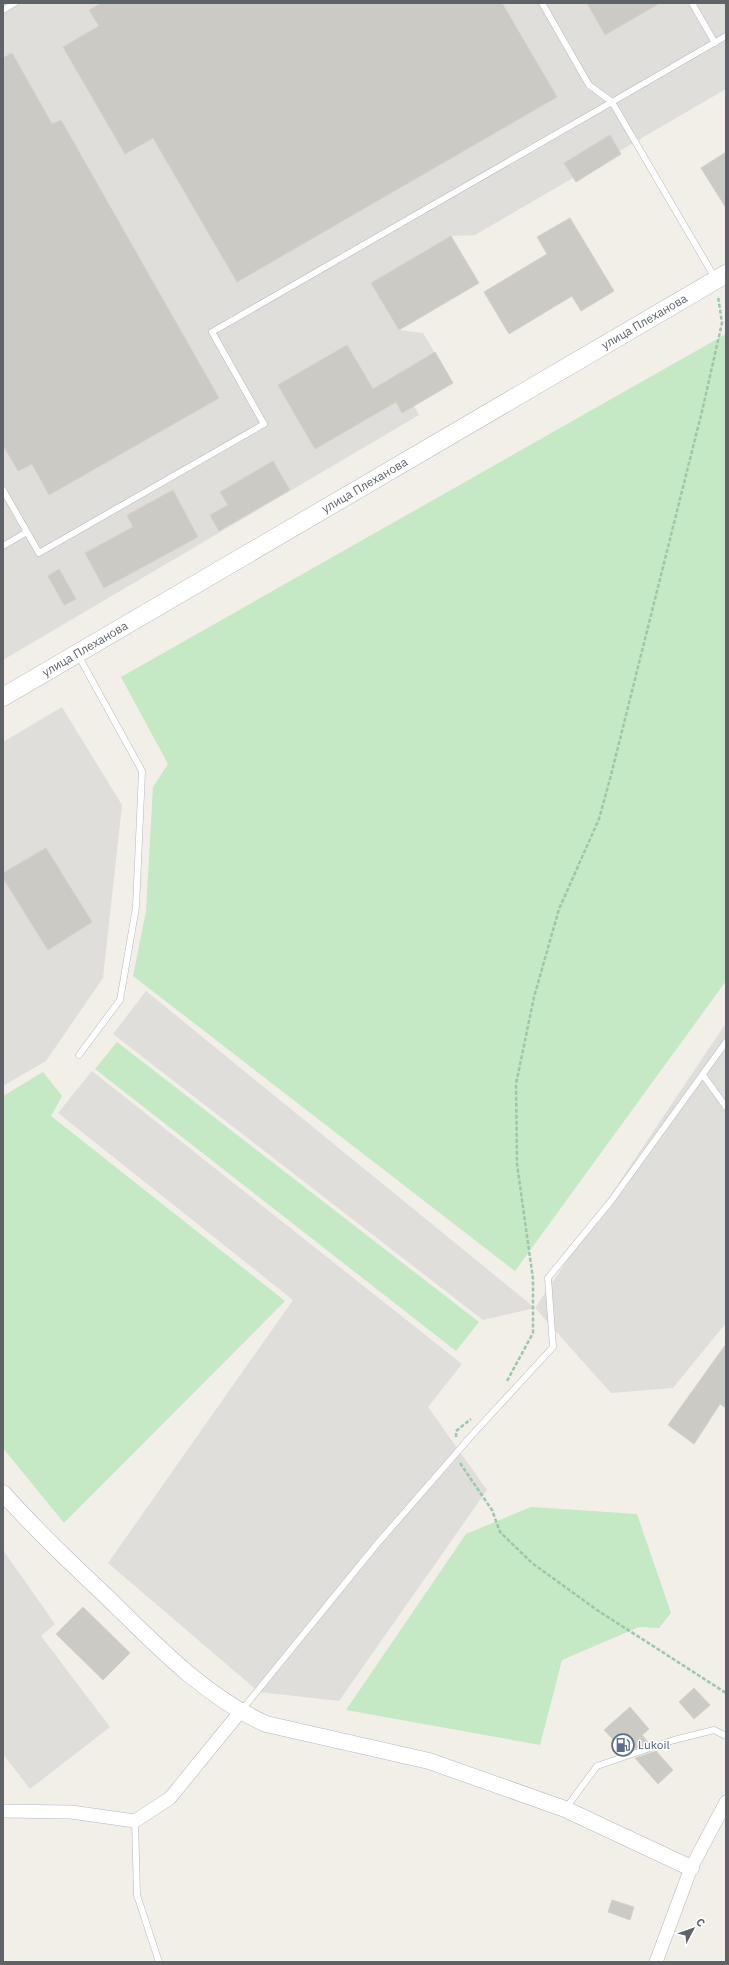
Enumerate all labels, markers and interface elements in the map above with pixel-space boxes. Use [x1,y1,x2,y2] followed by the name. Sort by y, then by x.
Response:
[598,290,690,352] street label: улица Плеханова
[319,454,411,516] street label: улица Плеханова
[39,617,131,680] street label: улица Плеханова
[610,1732,636,1758] fuel station icon: Lukoil
[638,1737,670,1752] place label: Lukoil
[673,1909,713,1949] north arrow
[693,1915,708,1930] text: С

